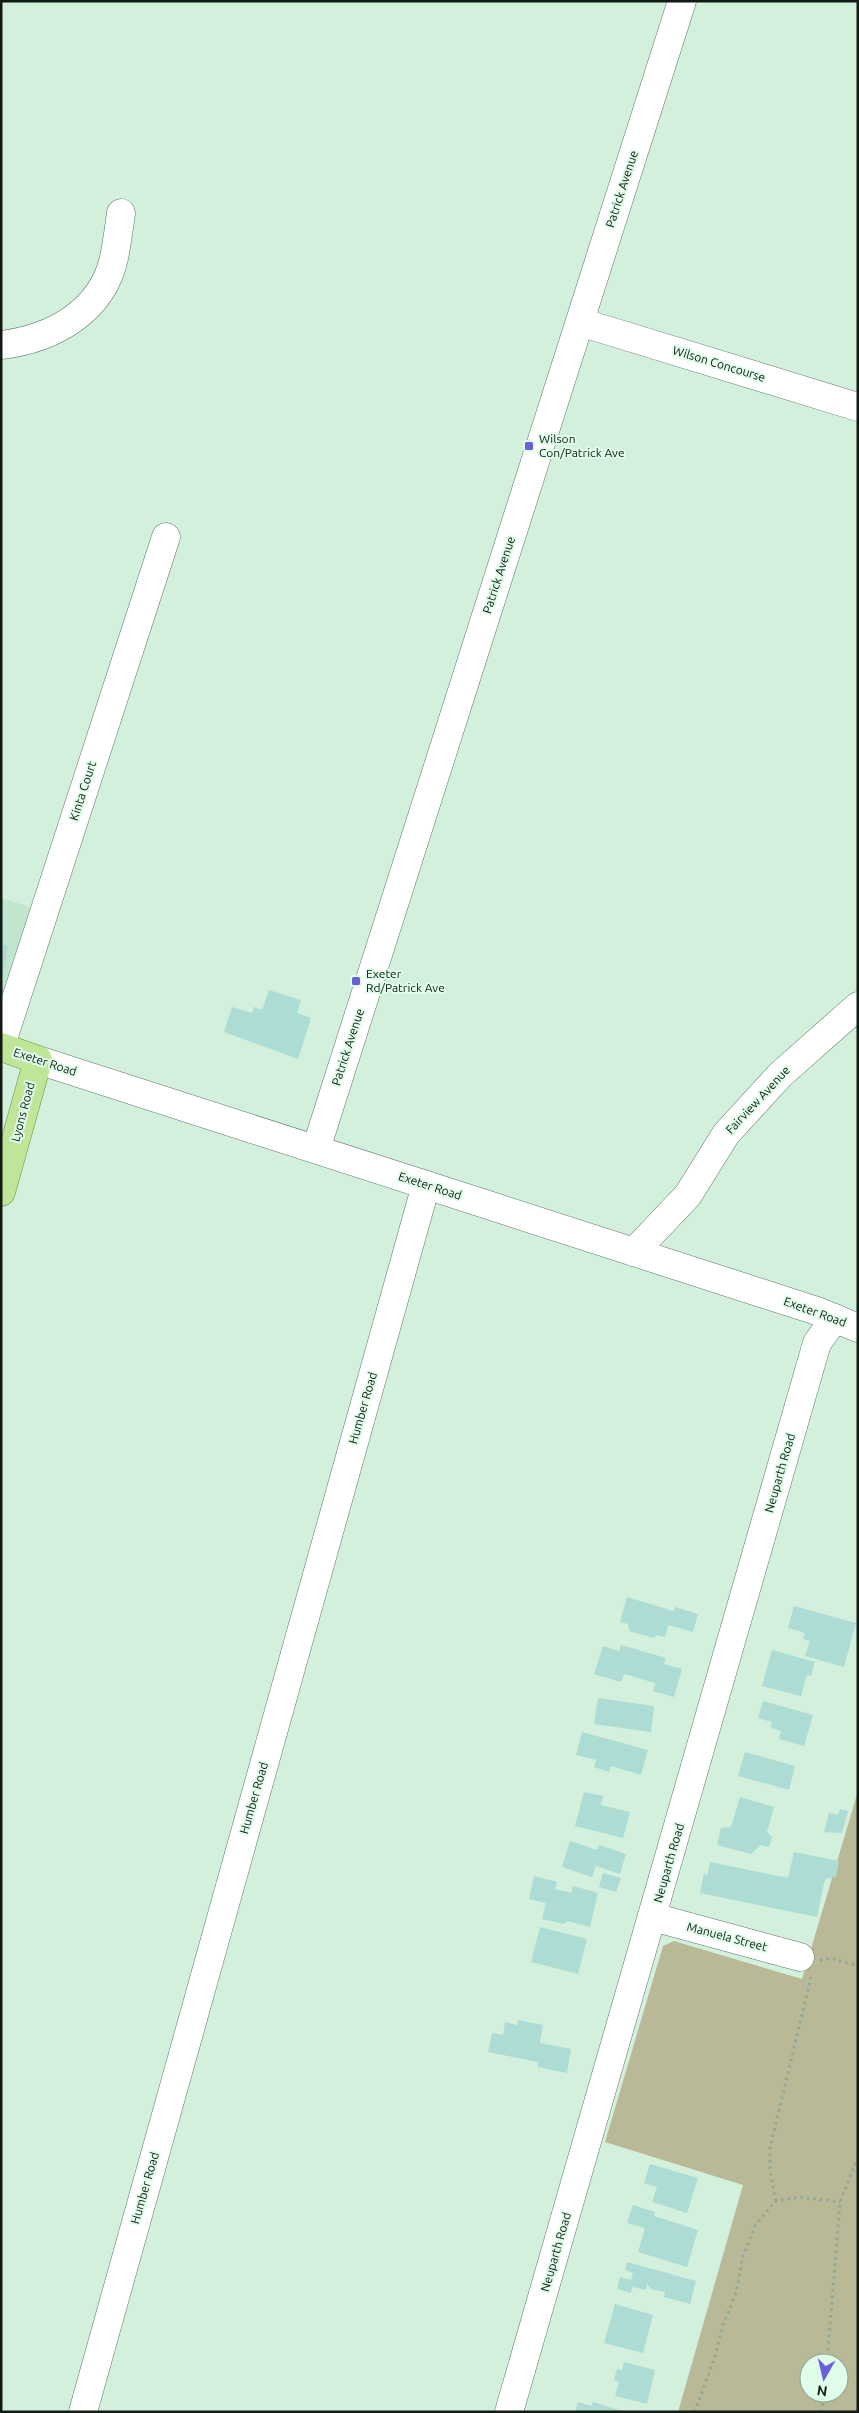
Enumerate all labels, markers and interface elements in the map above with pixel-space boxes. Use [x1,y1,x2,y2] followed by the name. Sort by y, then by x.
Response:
[603,149,640,229] street label: Patrick Avenue
[671,343,767,384] street label: Wilson Concourse
[539,432,625,459] place label: Wilson Con/Patrick Ave
[523,440,535,452] marker: Wilson Con/Patrick Ave
[480,535,517,615] street label: Patrick Avenue
[67,759,98,822] street label: Kinta Court
[366,967,445,994] place label: Exeter Rd/Patrick Ave
[350,975,362,987] marker: Exeter Rd/Patrick Ave
[329,1007,366,1087] street label: Patrick Avenue
[12,1045,78,1078] street label: Exeter Road
[723,1063,792,1136] street label: Fairview Avenue
[8,1081,37,1143] street label: Lyons Road
[397,1169,463,1202] street label: Exeter Road
[782,1294,848,1329] street label: Exeter Road
[346,1370,379,1445] street label: Humber Road
[762,1432,797,1514] street label: Neuparth Road
[237,1760,270,1835] street label: Humber Road
[651,1822,686,1904] street label: Neuparth Road
[686,1920,769,1954] street label: Manuela Street
[128,2150,161,2225] street label: Humber Road
[538,2211,573,2293] street label: Neuparth Road
[799,2353,849,2403] north arrow
[816,2382,828,2400] text: N

